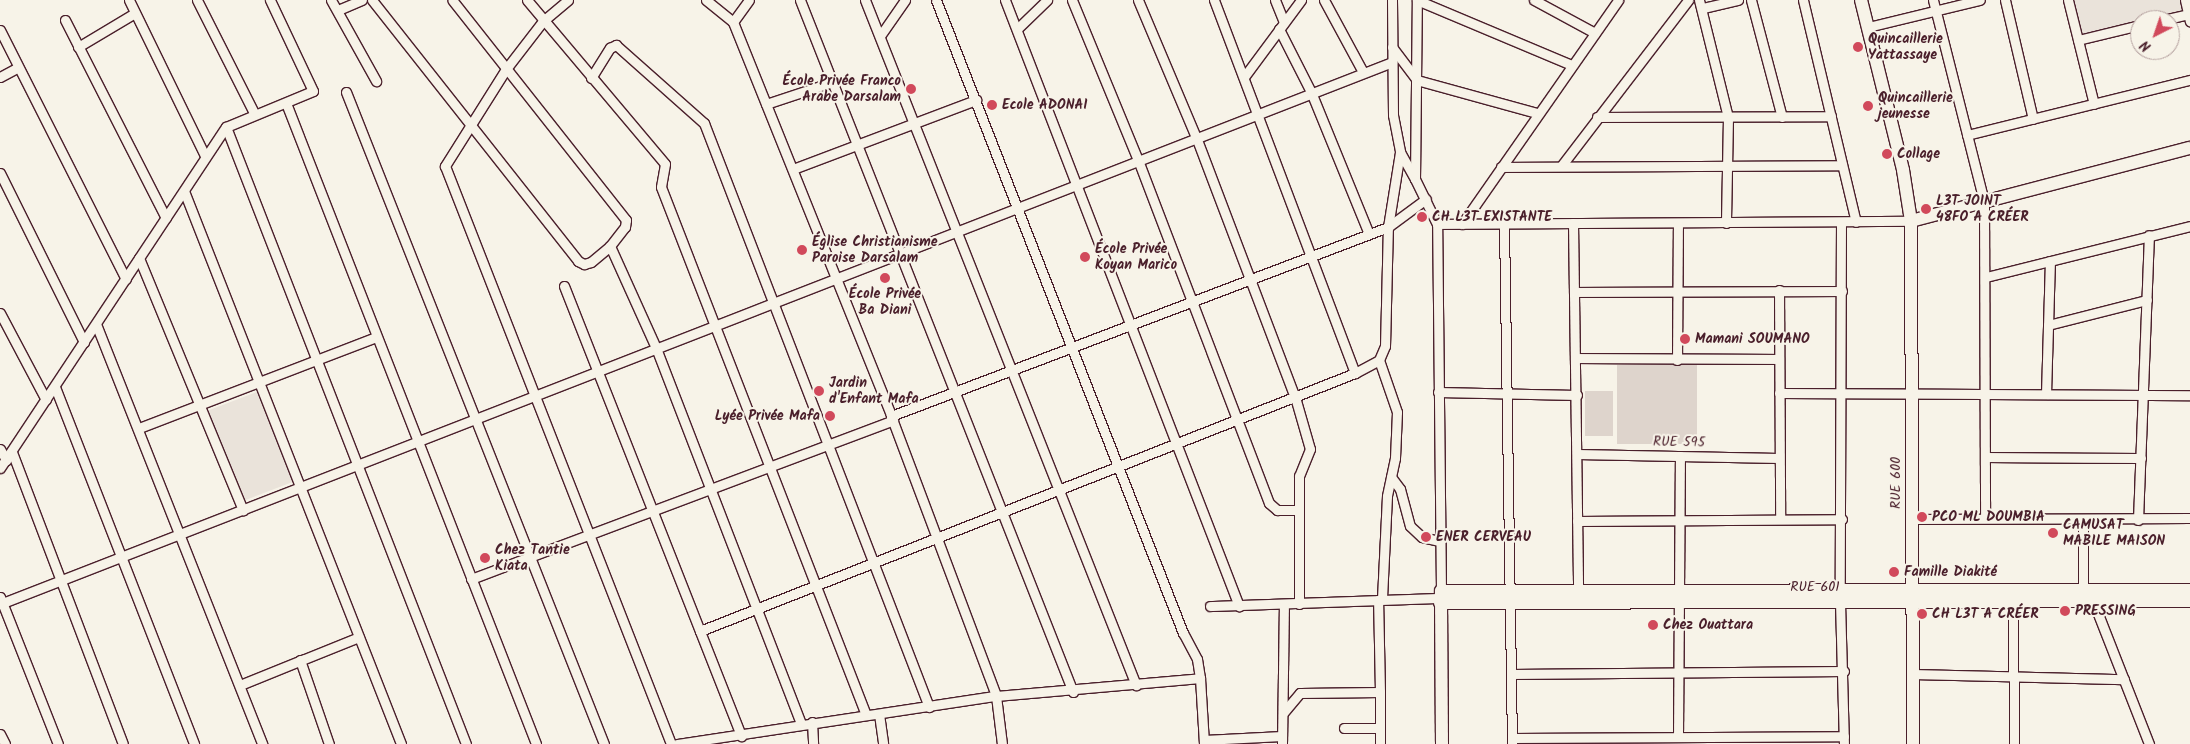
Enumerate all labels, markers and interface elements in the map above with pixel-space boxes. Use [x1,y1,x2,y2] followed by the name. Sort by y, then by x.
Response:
[2130,10,2180,60] north arrow
[1868,31,1943,64] place label: Quincaillerie Yattassaye
[2135,34,2156,57] text: N
[1852,41,1864,53] marker: Quincaillerie Yattassaye
[782,73,901,105] place label: École Privée Franco Arabe Darsalam
[905,83,917,95] marker: École Privée Franco Arabe Darsalam
[1878,90,1953,122] place label: Quincaillerie jeunesse
[1002,97,1088,113] place label: Ecole ADONAI
[986,99,998,111] marker: Ecole ADONAI
[1862,100,1874,112] marker: Quincaillerie jeunesse
[1897,146,1940,162] place label: Collage
[1881,148,1893,160] marker: Collage
[1936,193,2029,226] place label: L3T JOINT 48FO A CRÉER
[1920,203,1932,215] marker: L3T JOINT 48FO A CRÉER
[1432,209,1552,225] place label: CH L3T EXISTANTE
[1416,211,1428,223] marker: CH L3T EXISTANTE
[812,234,938,266] place label: Église Christianisme Paroise Darsalam
[1095,241,1177,274] place label: École Privée Koyan Marico
[796,244,808,256] marker: Église Christianisme Paroise Darsalam
[1079,251,1091,263] marker: École Privée Koyan Marico
[879,272,891,284] marker: École Privée Ba Diani
[849,286,921,318] place label: École Privée Ba Diani
[1695,331,1810,347] place label: Mamani SOUMANO
[1679,333,1691,345] marker: Mamani SOUMANO
[829,375,919,408] place label: Jardin d'Enfant Mafa
[813,385,825,397] marker: Jardin d'Enfant Mafa
[715,408,820,424] place label: Lyée Privée Mafa
[824,410,836,422] marker: Lyée Privée Mafa
[1653,433,1705,451] street label: RUE 595
[1888,457,1904,509] street label: RUE 600
[1932,509,2045,525] place label: PCO ML DOUMBIA
[1916,511,1928,523] marker: PCO ML DOUMBIA
[2063,517,2165,550] place label: CAMUSAT MABILE MAISON
[2047,527,2059,539] marker: CAMUSAT MABILE MAISON
[1436,529,1531,545] place label: ENER CERVEAU
[1420,531,1432,543] marker: ENER CERVEAU
[495,542,570,574] place label: Chez Tantie Kiata
[479,552,491,564] marker: Chez Tantie Kiata
[1904,564,1997,580] place label: Famille Diakité
[1888,566,1900,578] marker: Famille Diakité
[1790,579,1840,595] street label: RUE 601
[2075,603,2136,619] place label: PRESSING
[2059,605,2071,617] marker: PRESSING
[1932,606,2039,622] place label: CH L3T A CRÉER
[1916,608,1928,620] marker: CH L3T A CRÉER
[1663,617,1753,633] place label: Chez Ouattara
[1647,619,1659,631] marker: Chez Ouattara

